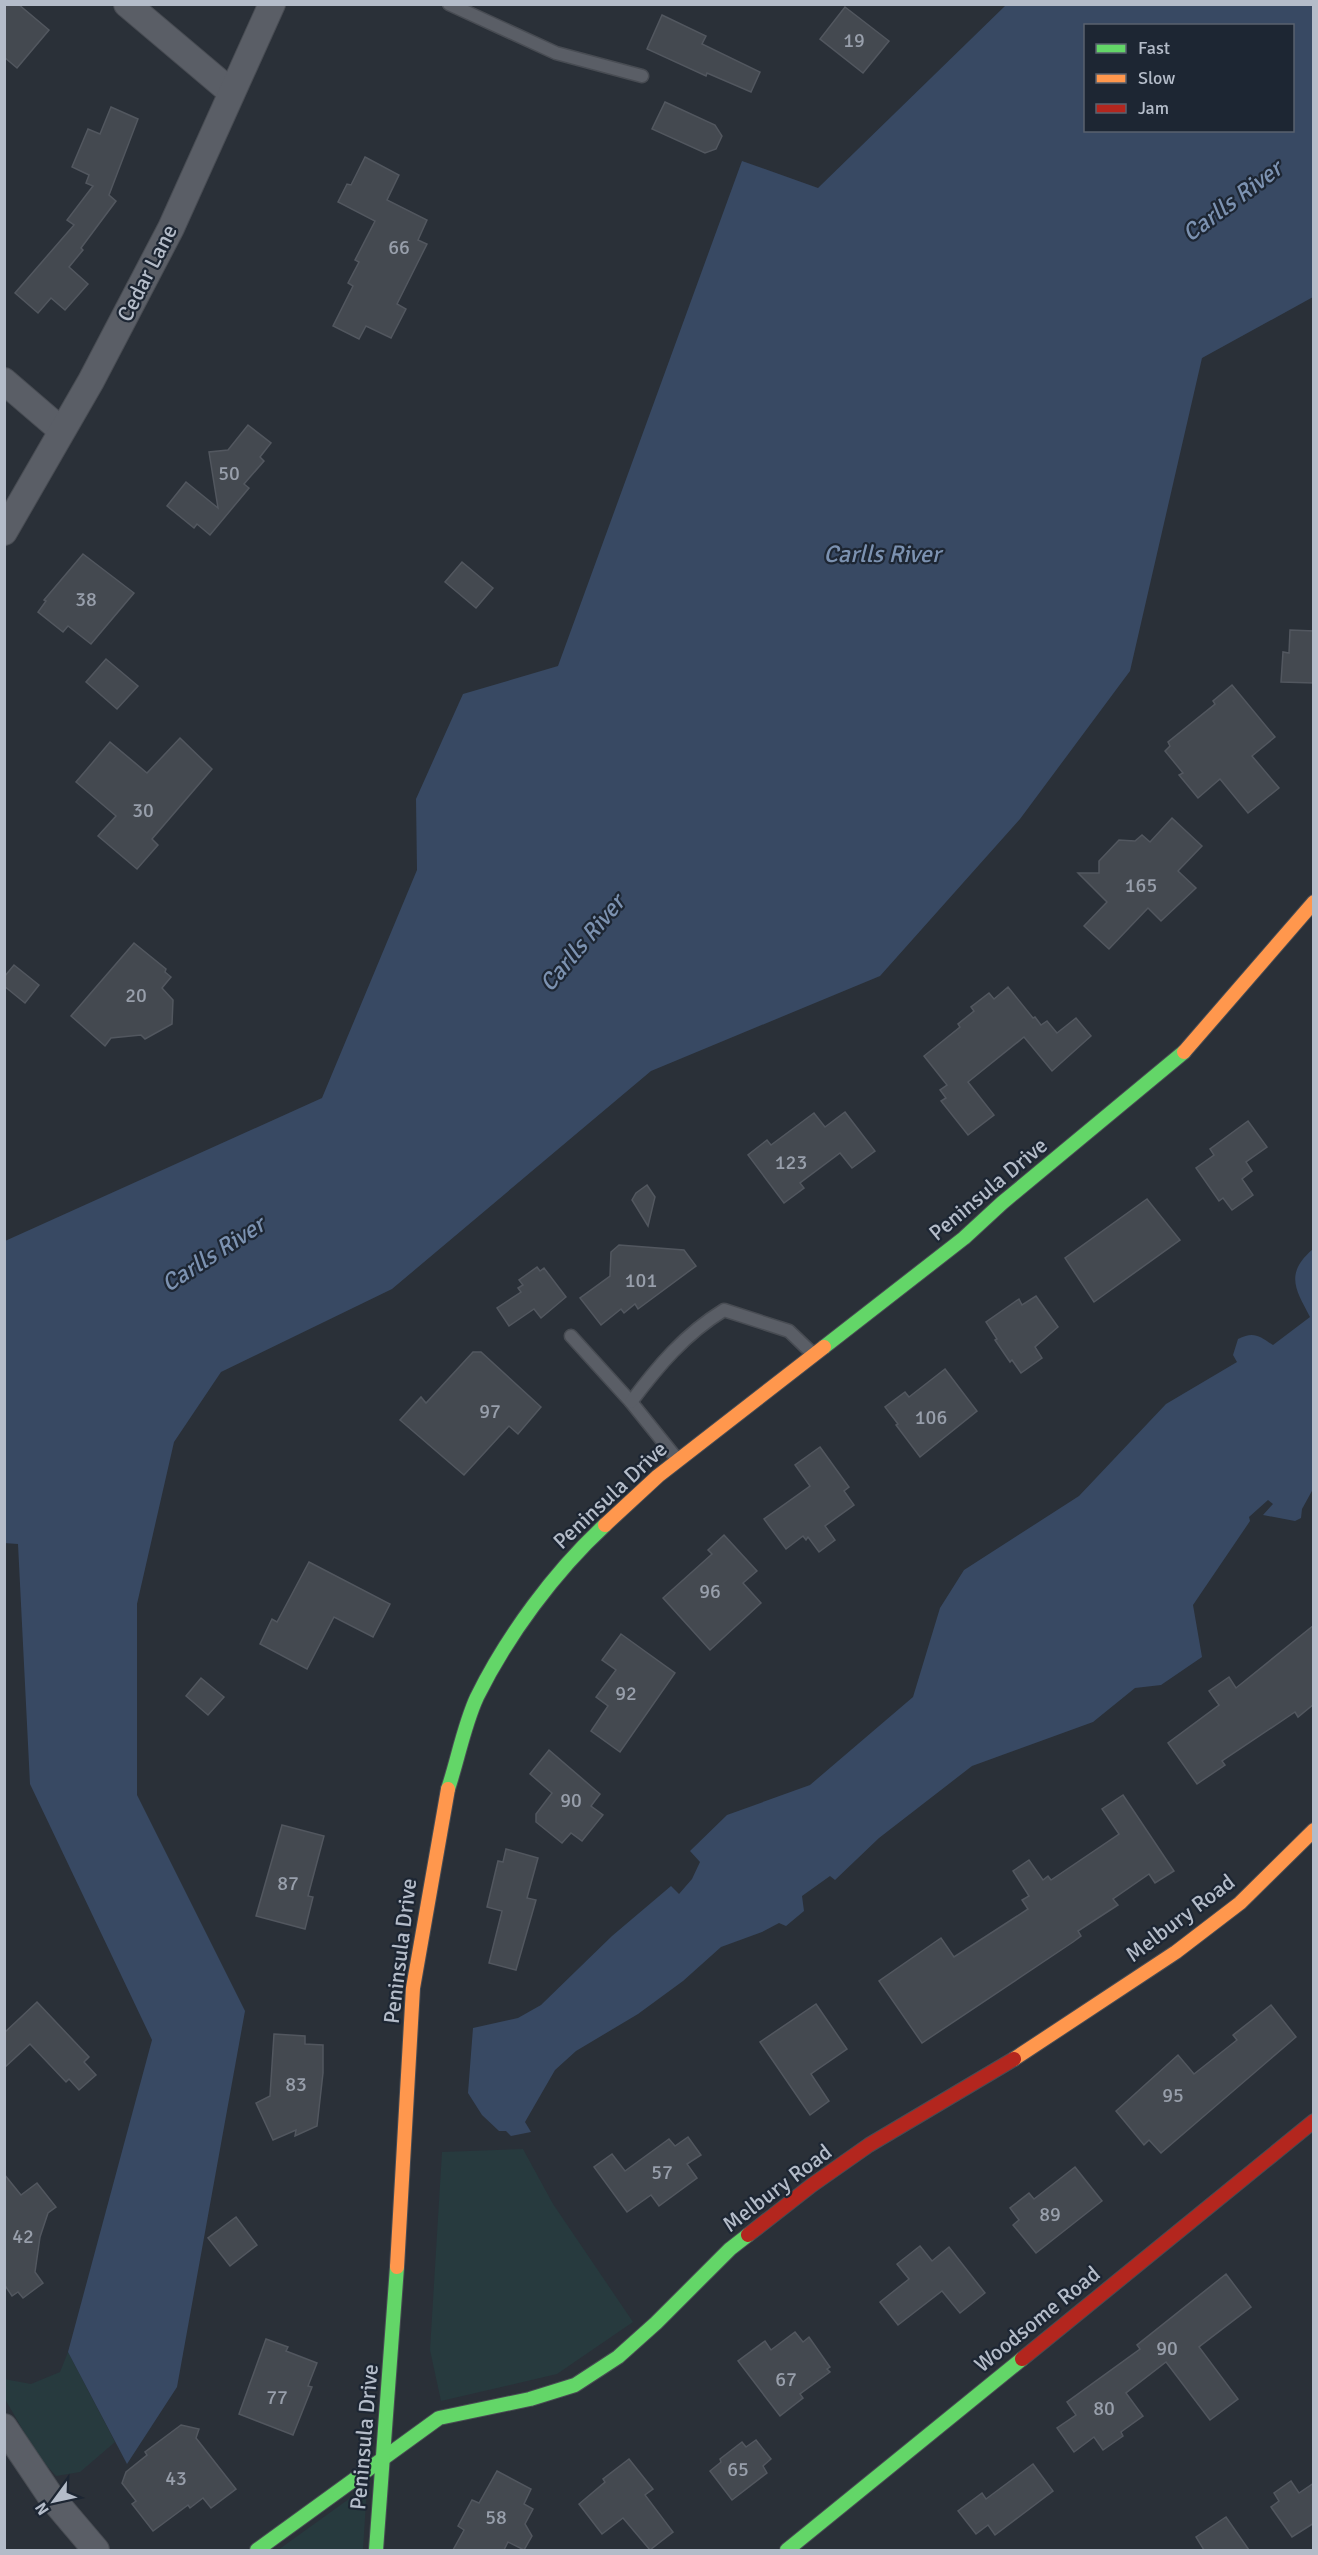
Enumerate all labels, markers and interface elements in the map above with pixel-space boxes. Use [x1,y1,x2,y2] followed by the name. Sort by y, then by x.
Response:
[1084,24,1294,132] legend
[843,28,865,53] house number: 19
[1138,37,1170,59] text: Fast
[1138,67,1175,89] text: Slow
[1138,97,1169,119] text: Jam
[1176,152,1290,248] water label: Carlls River
[111,220,183,326] street label: Cedar Lane
[388,235,410,260] house number: 66
[218,461,240,486] house number: 50
[823,539,944,569] water label: Carlls River
[75,587,97,612] house number: 38
[132,798,154,823] house number: 30
[1125,873,1157,898] house number: 165
[533,886,633,997] water label: Carlls River
[125,983,147,1008] house number: 20
[923,1132,1053,1246] street label: Peninsula Drive
[775,1150,807,1175] house number: 123
[156,1208,273,1298] water label: Carlls River
[625,1268,657,1293] house number: 101
[479,1399,501,1424] house number: 97
[915,1405,947,1430] house number: 106
[547,1435,673,1555] street label: Peninsula Drive
[699,1579,721,1604] house number: 96
[615,1681,637,1706] house number: 92
[560,1788,582,1813] house number: 90
[1120,1868,1240,1968] street label: Melbury Road
[277,1871,299,1896] house number: 87
[378,1877,422,2025] street label: Peninsula Drive
[285,2072,307,2097] house number: 83
[1162,2083,1184,2108] house number: 95
[717,2138,837,2238] street label: Melbury Road
[651,2160,673,2185] house number: 57
[1039,2202,1061,2227] house number: 89
[12,2224,34,2249] house number: 42
[969,2260,1105,2378] street label: Woodsome Road
[1156,2336,1178,2361] house number: 90
[344,2363,384,2511] street label: Peninsula Drive
[775,2367,797,2392] house number: 67
[266,2385,288,2410] house number: 77
[1093,2396,1115,2421] house number: 80
[727,2457,749,2482] house number: 65
[165,2466,187,2491] house number: 43
[24,2471,84,2531] north arrow
[31,2499,54,2519] text: N
[485,2505,507,2530] house number: 58

